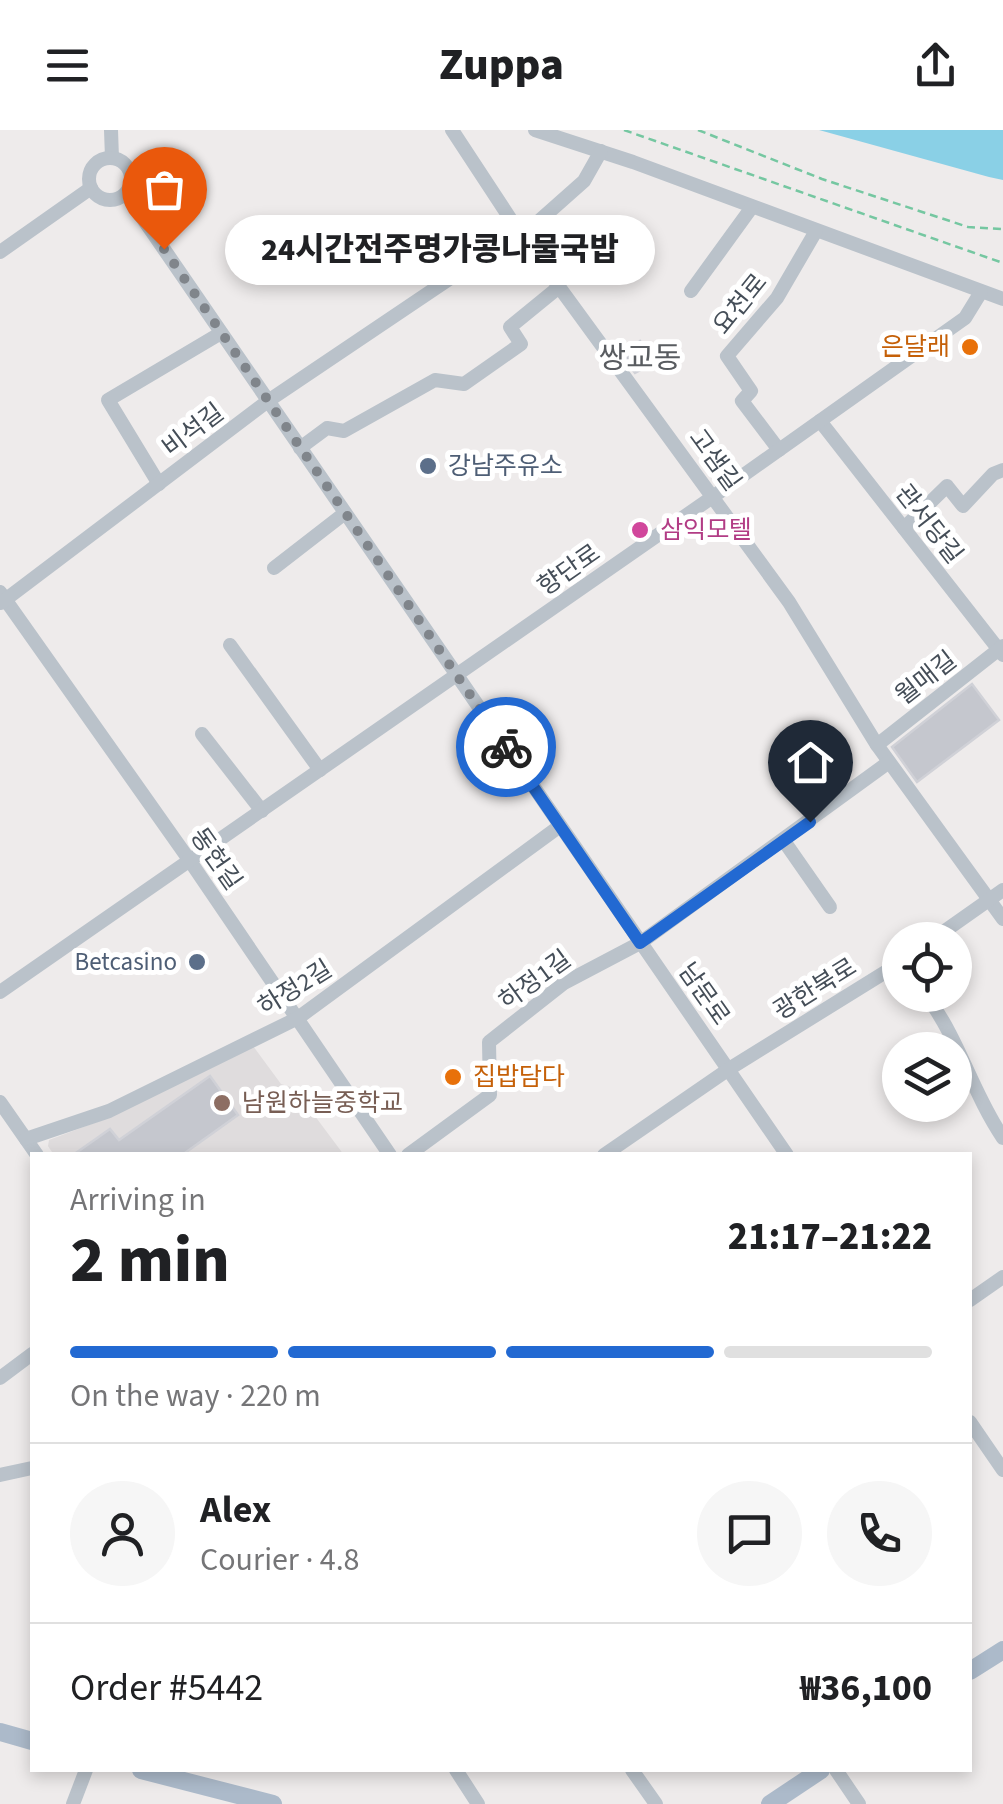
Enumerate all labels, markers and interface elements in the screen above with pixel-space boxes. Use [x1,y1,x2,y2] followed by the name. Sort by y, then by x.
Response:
[439,33,564,97] text: Zuppa
[40,38,95,93] icon: menu
[908,38,963,93] icon: share
[122,147,207,250] pin
[137,162,192,217] icon: bag
[224,214,654,284] callout: 24시간전주명가콩나물국밥
[261,227,619,273] text: 24시간전주명가콩나물국밥
[704,266,776,342] street label: 요천로
[881,329,950,365] place label: 은달래
[959,336,981,358] marker: 은달래
[599,337,681,380] district label: 쌍교동
[155,395,231,465] street label: 비석길
[680,422,750,498] street label: 고샘길
[448,448,563,484] place label: 강남주유소
[417,455,439,477] marker: 강남주유소
[886,477,972,571] street label: 관서당길
[660,512,752,548] place label: 삼익모텔
[629,519,651,541] marker: 삼익모텔
[530,535,608,605] street label: 향단로
[888,643,964,713] street label: 월매길
[456,697,556,797] courier
[479,720,534,775] icon: bike
[768,720,853,823] pin
[783,735,838,790] icon: home
[181,820,251,898] street label: 동헌길
[882,922,972,1122] map controls
[882,922,972,1012] button: locate
[491,942,579,1018] street label: 하정1길
[74,944,177,980] place label: Betcasino
[766,949,864,1029] street label: 광한북로
[186,951,208,973] marker: Betcasino
[251,951,339,1025] street label: 하정2길
[669,955,739,1033] street label: 남문로
[882,1032,972,1122] button: layers
[473,1059,565,1095] place label: 집밥담다
[442,1066,464,1088] marker: 집밥담다
[242,1085,403,1121] place label: 남원하늘중학교
[211,1092,233,1114] marker: 남원하늘중학교
[70,1177,206,1223] text: Arriving in
[728,1210,932,1264] text: 21:17–21:22
[70,1214,230,1307] text: 2 min
[70,1373,321,1419] text: On the way · 220 m
[70,1481,175,1586] button: person
[697,1481,802,1586] button: chat
[827,1481,932,1586] button: phone
[200,1483,271,1537] text: Alex
[200,1537,360,1583] text: Courier · 4.8
[70,1661,263,1715] text: Order #5442
[800,1661,932,1715] text: ₩36,100

